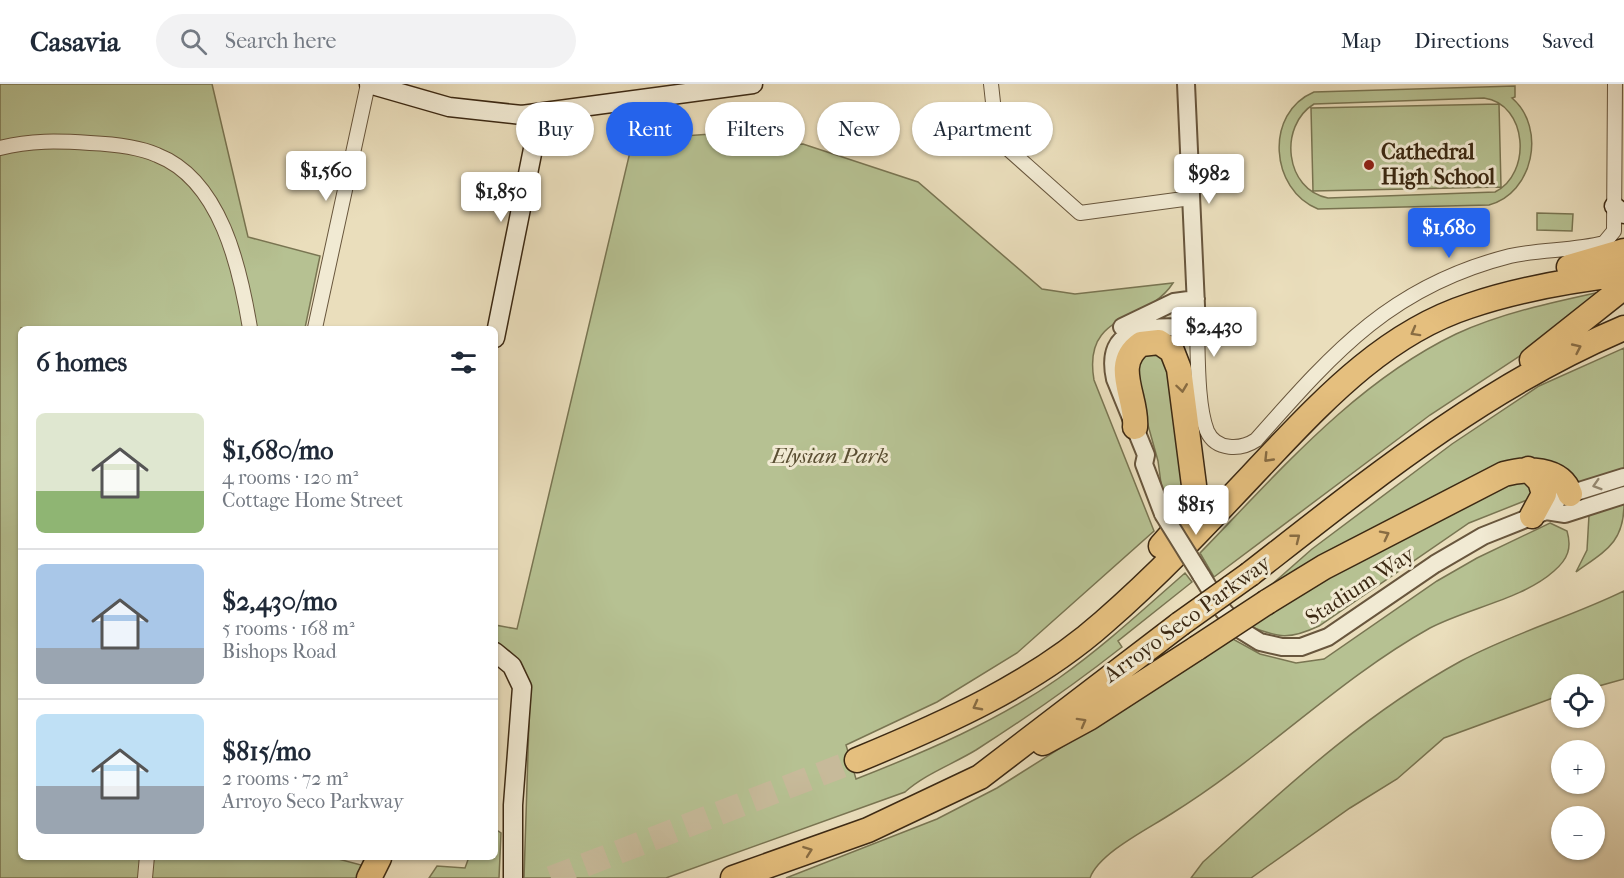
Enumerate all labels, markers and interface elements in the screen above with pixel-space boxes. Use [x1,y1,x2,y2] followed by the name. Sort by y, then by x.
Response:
[156,14,576,68] search box
[30,25,120,58] text: Casavia
[177,25,210,58] icon: search
[225,28,336,54] text: Search here
[1341,29,1381,53] text: Map
[1414,29,1509,53] text: Directions
[1542,29,1594,53] text: Saved
[516,102,594,156] chip: Buy
[606,102,693,156] chip: Rent
[705,102,805,156] chip: Filters
[817,102,900,156] chip: New
[912,102,1053,156] chip: Apartment
[1381,139,1496,190] place label: Cathedral High School
[277,151,375,202] pin: $1,560
[1173,154,1245,205] pin: $982
[1362,158,1376,172] marker: Cathedral High School
[300,159,352,182] text: $1,560
[1188,162,1230,185] text: $982
[452,172,550,223] pin: $1,850
[475,180,527,203] text: $1,850
[1400,208,1498,259] pin: $1,680
[1422,216,1476,239] text: $1,680
[1165,307,1263,358] pin: $2,430
[1185,315,1243,338] text: $2,430
[1411,325,1421,336] one-way arrow
[1571,344,1582,356] one-way arrow
[447,346,480,379] icon: filters
[36,347,127,378] text: 6 homes
[1175,383,1187,392] one-way arrow
[222,435,333,466] text: $1,680/mo
[84,437,156,509] icon: home
[769,443,889,469] park label: Elysian Park
[1264,452,1275,462] one-way arrow
[222,466,358,489] text: 4 rooms · 120 m²
[1592,478,1603,490] one-way arrow
[1160,485,1232,536] pin: $815
[222,489,403,512] text: Cottage Home Street
[1178,493,1214,516] text: $815
[1379,531,1389,542] one-way arrow
[1289,535,1300,546] one-way arrow
[1301,540,1420,631] street label: Stadium Way
[1098,549,1276,689] street label: Arroyo Seco Parkway
[222,586,337,617] text: $2,430/mo
[84,588,156,660] icon: home
[222,617,355,640] text: 5 rooms · 168 m²
[222,640,337,663] text: Bishops Road
[1551,674,1605,860] map controls
[1551,674,1605,728] button: locate
[973,699,984,710] one-way arrow
[1076,718,1086,729] one-way arrow
[222,736,311,767] text: $815/mo
[84,738,156,810] icon: home
[1551,740,1605,794] button: +
[222,767,348,790] text: 2 rooms · 72 m²
[222,790,404,813] text: Arroyo Seco Parkway
[1551,806,1605,860] button: −
[802,846,813,859] one-way arrow

